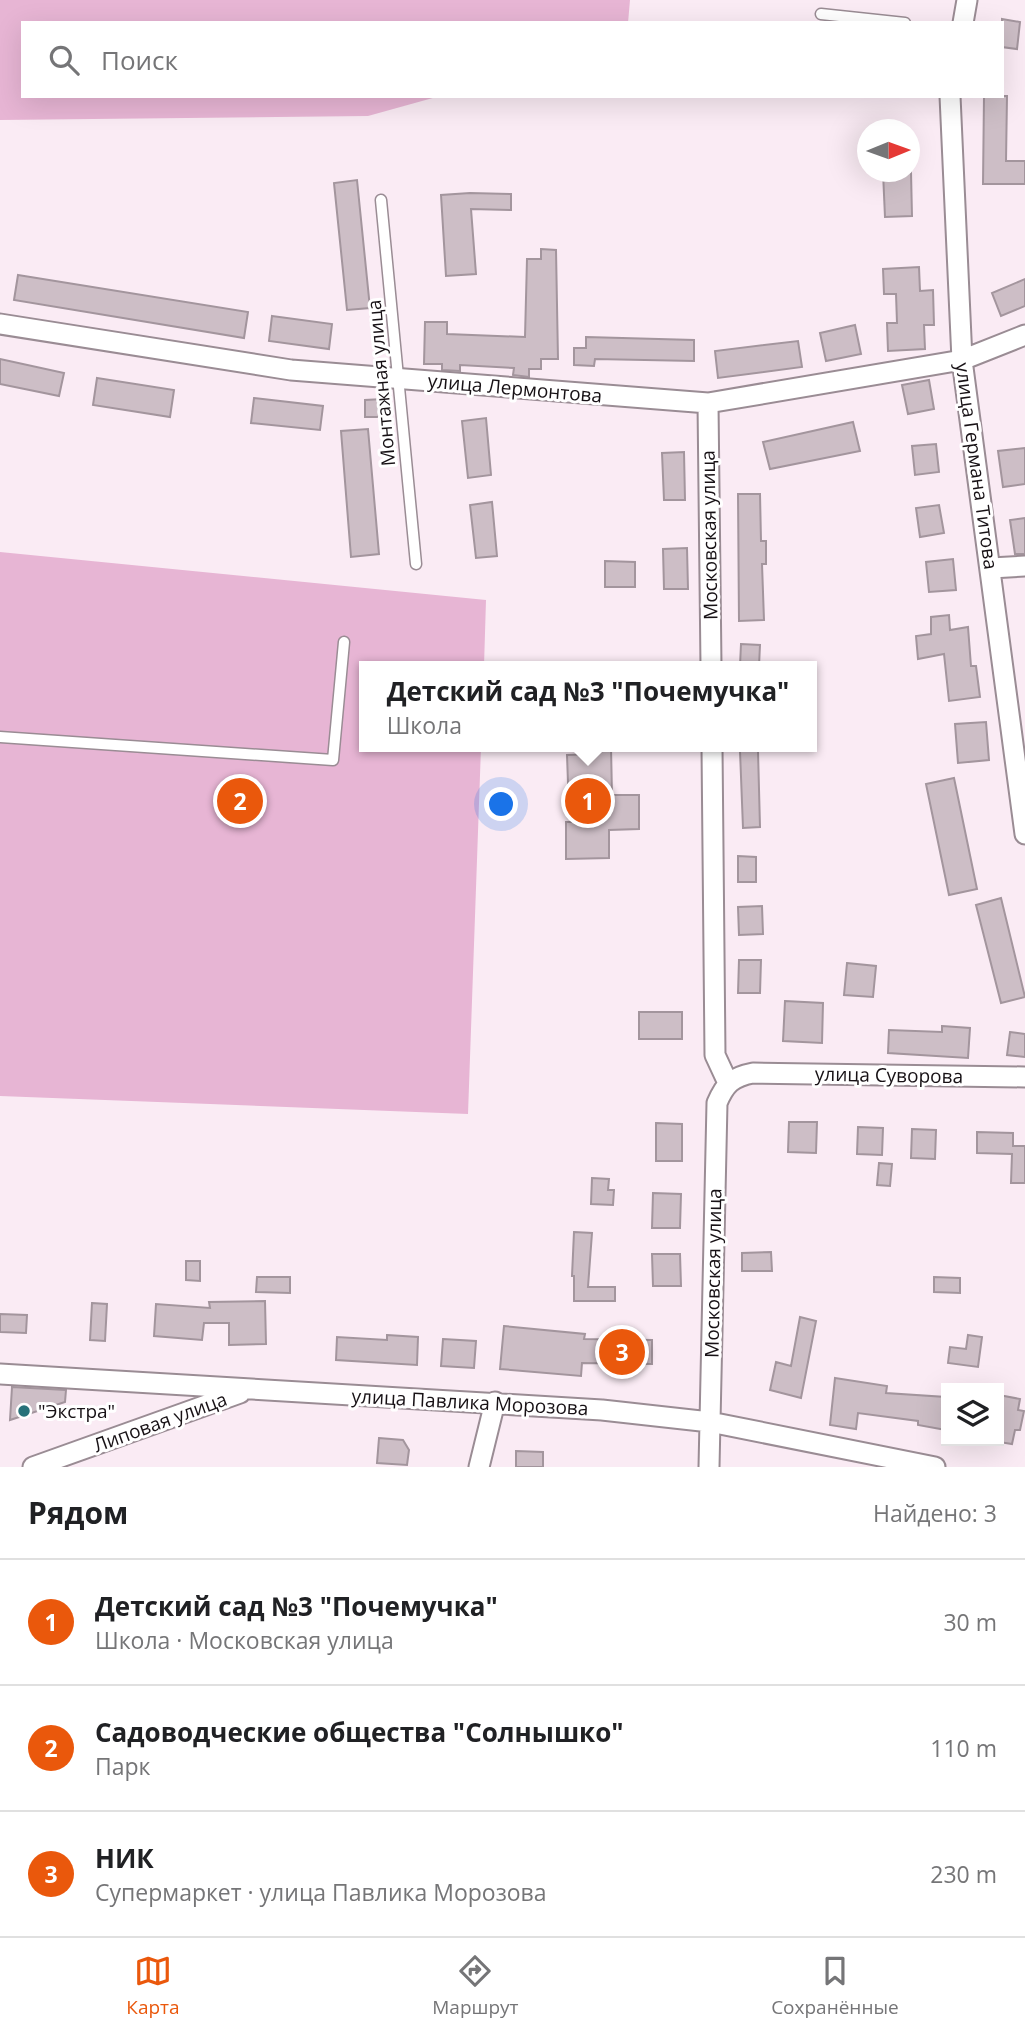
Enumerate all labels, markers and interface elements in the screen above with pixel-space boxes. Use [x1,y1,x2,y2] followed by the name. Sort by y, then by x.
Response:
[21,21,1004,98] search box
[45,41,83,79] icon: search
[101,42,178,78] text: Поиск
[857,119,920,182] north arrow
[361,299,401,467] street label: Монтажная улица
[950,361,1004,571] street label: улица Германа Титова
[427,367,603,409] street label: улица Лермонтова
[695,450,723,620] street label: Московская улица
[359,661,817,752] popup
[387,673,789,709] text: Детский сад №3 "Почемучка"
[387,709,462,741] text: Школа
[217,775,263,827] pin: 2
[565,775,611,827] pin: 1
[484,787,518,821] your location
[815,1061,963,1089] street label: улица Суворова
[699,1188,727,1358] street label: Московская улица
[599,1326,645,1378] pin: 3
[351,1383,589,1421] street label: улица Павлика Морозова
[941,1383,1004,1446] map controls
[941,1383,1004,1446] button: layers
[90,1386,230,1458] street label: Липовая улица
[38,1398,115,1424] place label: "Экстра"
[16,1403,32,1419] marker: "Экстра"
[28,1492,128,1533] text: Рядом
[873,1497,997,1529] text: Найдено: 3
[95,1588,498,1624] text: Детский сад №3 "Почемучка"
[44,1606,58,1638] text: 1
[943,1606,997,1638] text: 30 m
[95,1624,394,1656] text: Школа · Московская улица
[95,1714,624,1750] text: Садоводческие общества "Солнышко"
[44,1732,58,1764] text: 2
[930,1732,997,1764] text: 110 m
[95,1750,150,1782] text: Парк
[95,1840,154,1876] text: НИК
[44,1858,58,1890] text: 3
[930,1858,997,1890] text: 230 m
[95,1876,547,1908] text: Супермаркет · улица Павлика Морозова
[126,1952,180,2020] tab: Карта
[432,1952,519,2020] tab: Маршрут
[771,1952,899,2020] tab: Сохранённые

